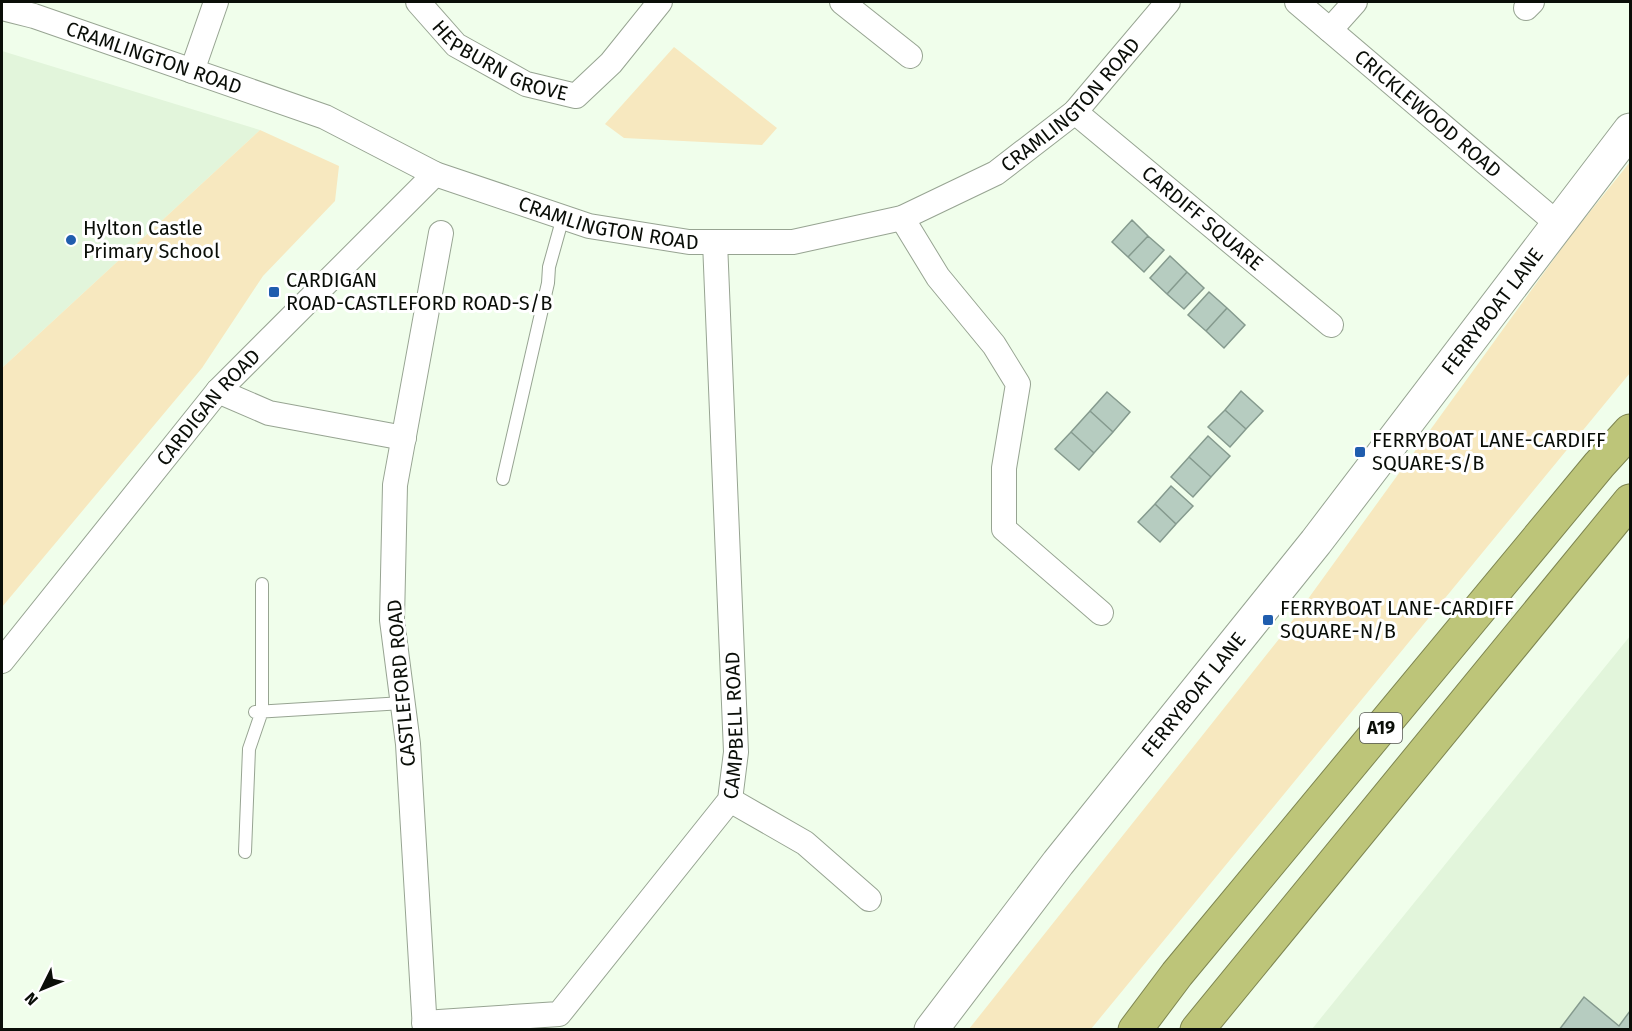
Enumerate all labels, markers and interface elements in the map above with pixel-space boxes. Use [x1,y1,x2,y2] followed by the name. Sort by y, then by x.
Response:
[427,15,570,106] street label: HEPBURN GROVE
[63,16,245,99] street label: CRAMLINGTON ROAD
[996,33,1145,177] street label: CRAMLINGTON ROAD
[1350,44,1506,183] street label: CRICKLEWOOD ROAD
[1137,161,1268,276] street label: CARDIFF SQUARE
[515,191,699,254] street label: CRAMLINGTON ROAD
[83,216,220,263] place label: Hylton Castle Primary School
[64,233,78,247] marker: Hylton Castle Primary School
[1436,243,1548,379] street label: FERRYBOAT LANE
[286,268,552,315] place label: CARDIGAN ROAD-CASTLEFORD ROAD-S/B
[267,285,281,299] marker: CARDIGAN ROAD-CASTLEFORD ROAD-S/B
[151,344,265,470] street label: CARDIGAN ROAD
[1372,428,1606,475] place label: FERRYBOAT LANE-CARDIFF SQUARE-S/B
[1353,445,1367,459] marker: FERRYBOAT LANE-CARDIFF SQUARE-S/B
[1280,596,1514,643] place label: FERRYBOAT LANE-CARDIFF SQUARE-N/B
[382,598,420,768] street label: CASTLEFORD ROAD
[1261,613,1275,627] marker: FERRYBOAT LANE-CARDIFF SQUARE-N/B
[1136,627,1251,762] street label: FERRYBOAT LANE
[718,651,748,801] street label: CAMPBELL ROAD
[1360,713,1402,743] road number: A19
[12,959,72,1019] north arrow
[21,989,42,1009] text: N

